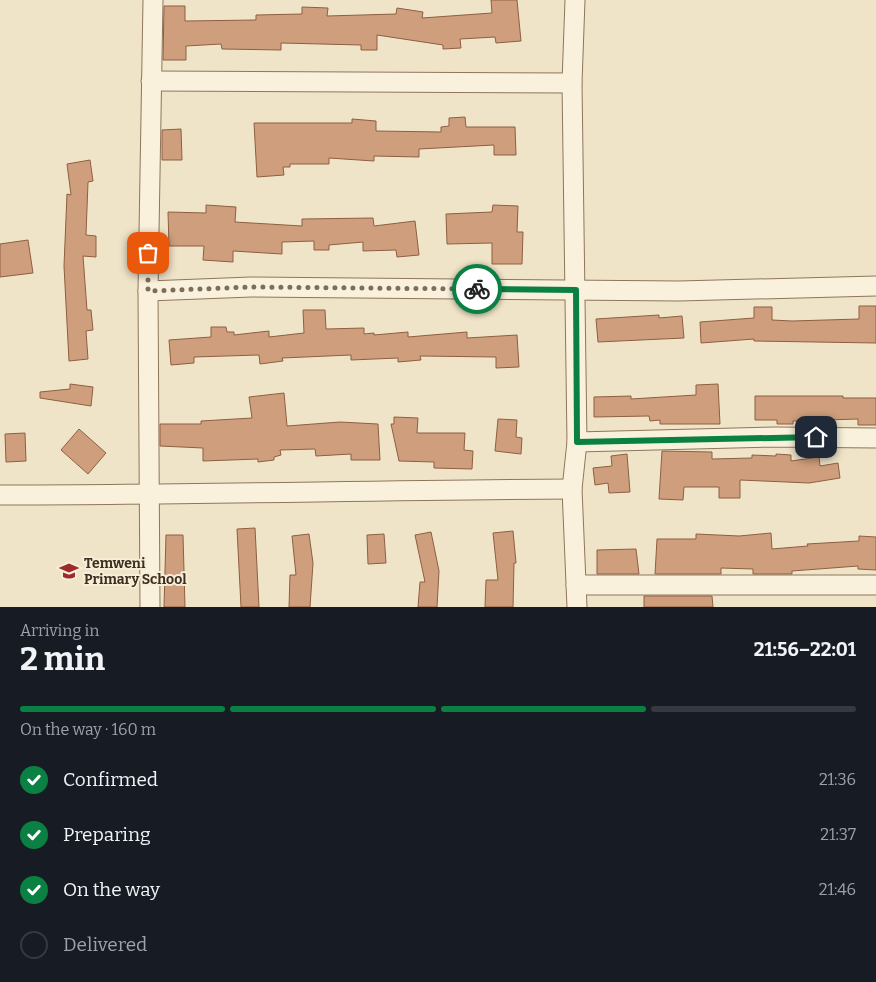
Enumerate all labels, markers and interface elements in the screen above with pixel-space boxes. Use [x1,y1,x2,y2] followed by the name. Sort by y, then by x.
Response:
[127,232,169,274] pin
[134,239,162,267] icon: bag
[452,264,502,314] courier
[463,275,491,303] icon: bike
[795,416,837,458] pin
[802,423,830,451] icon: home
[84,555,187,588] place label: Temweni Primary School
[58,560,80,582] school or university icon: Temweni Primary School
[20,621,99,640] text: Arriving in
[754,638,856,661] text: 21:56–22:01
[20,640,105,678] text: 2 min
[20,720,156,739] text: On the way · 160 m
[20,766,48,794] icon: check
[63,768,158,791] text: Confirmed
[819,770,856,789] text: 21:36
[20,821,48,849] icon: check
[63,823,151,846] text: Preparing
[820,825,856,844] text: 21:37
[20,876,48,904] icon: check
[63,878,160,901] text: On the way
[819,880,856,899] text: 21:46
[63,933,147,956] text: Delivered

